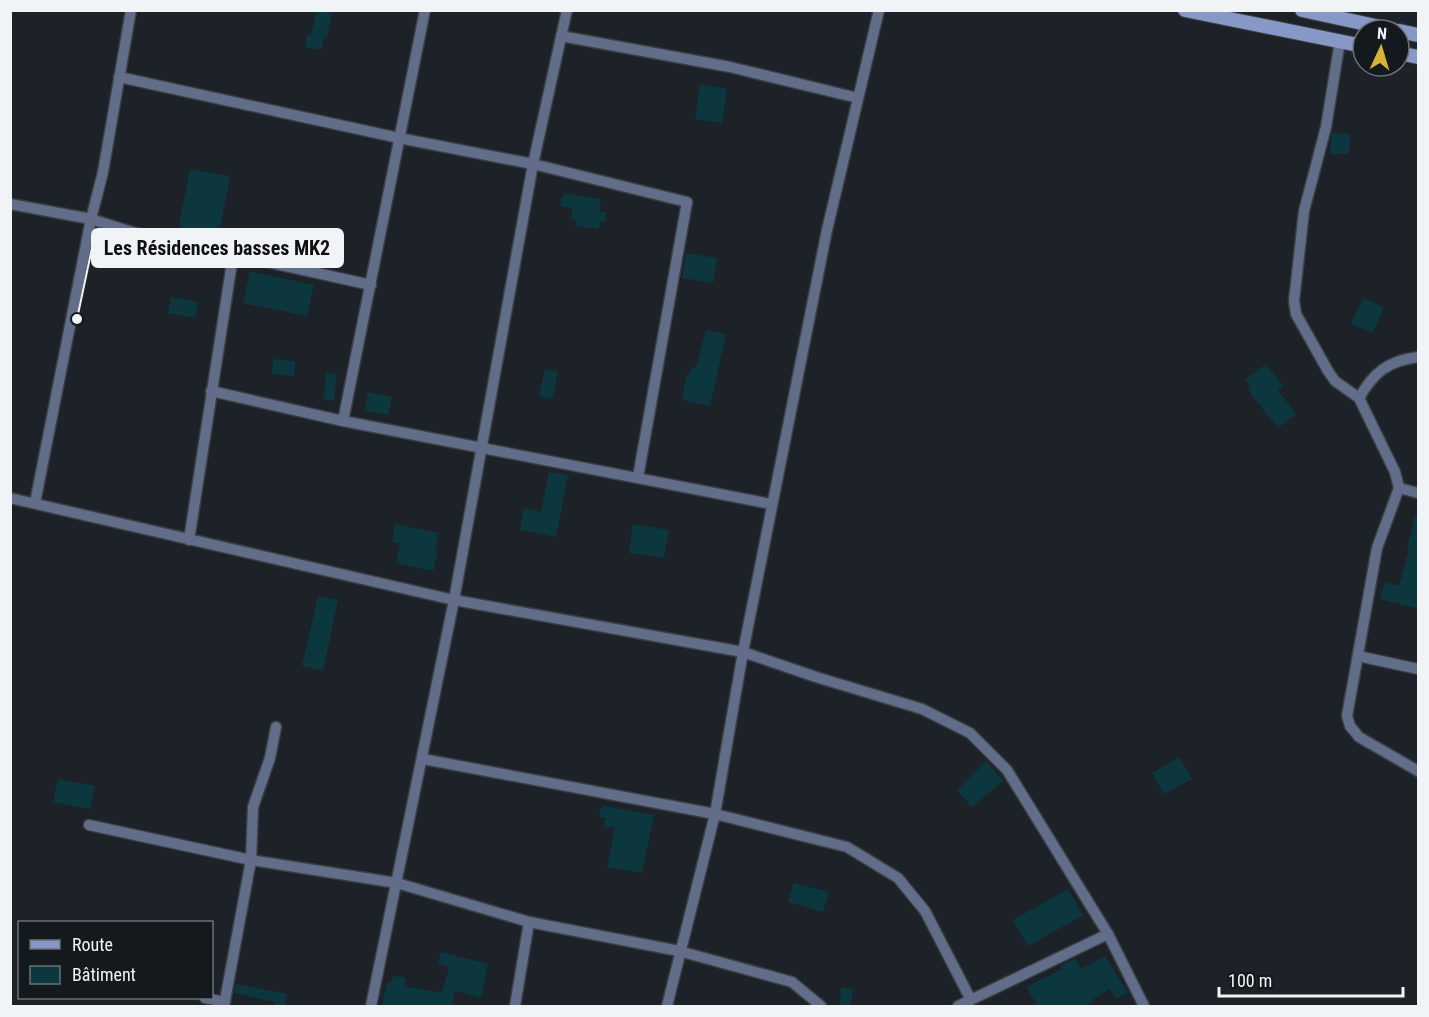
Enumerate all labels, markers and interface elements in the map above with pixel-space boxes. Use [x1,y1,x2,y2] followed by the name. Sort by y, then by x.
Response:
[1351,18,1411,78] north arrow
[1376,24,1388,43] text: N
[92,229,343,267] callout: Les Résidences basses MK2
[104,236,330,260] text: Les Résidences basses MK2
[18,921,213,999] legend
[72,934,113,955] text: Route
[1219,960,1404,998] scale bar
[72,964,136,985] text: Bâtiment
[1228,970,1272,991] text: 100 m

